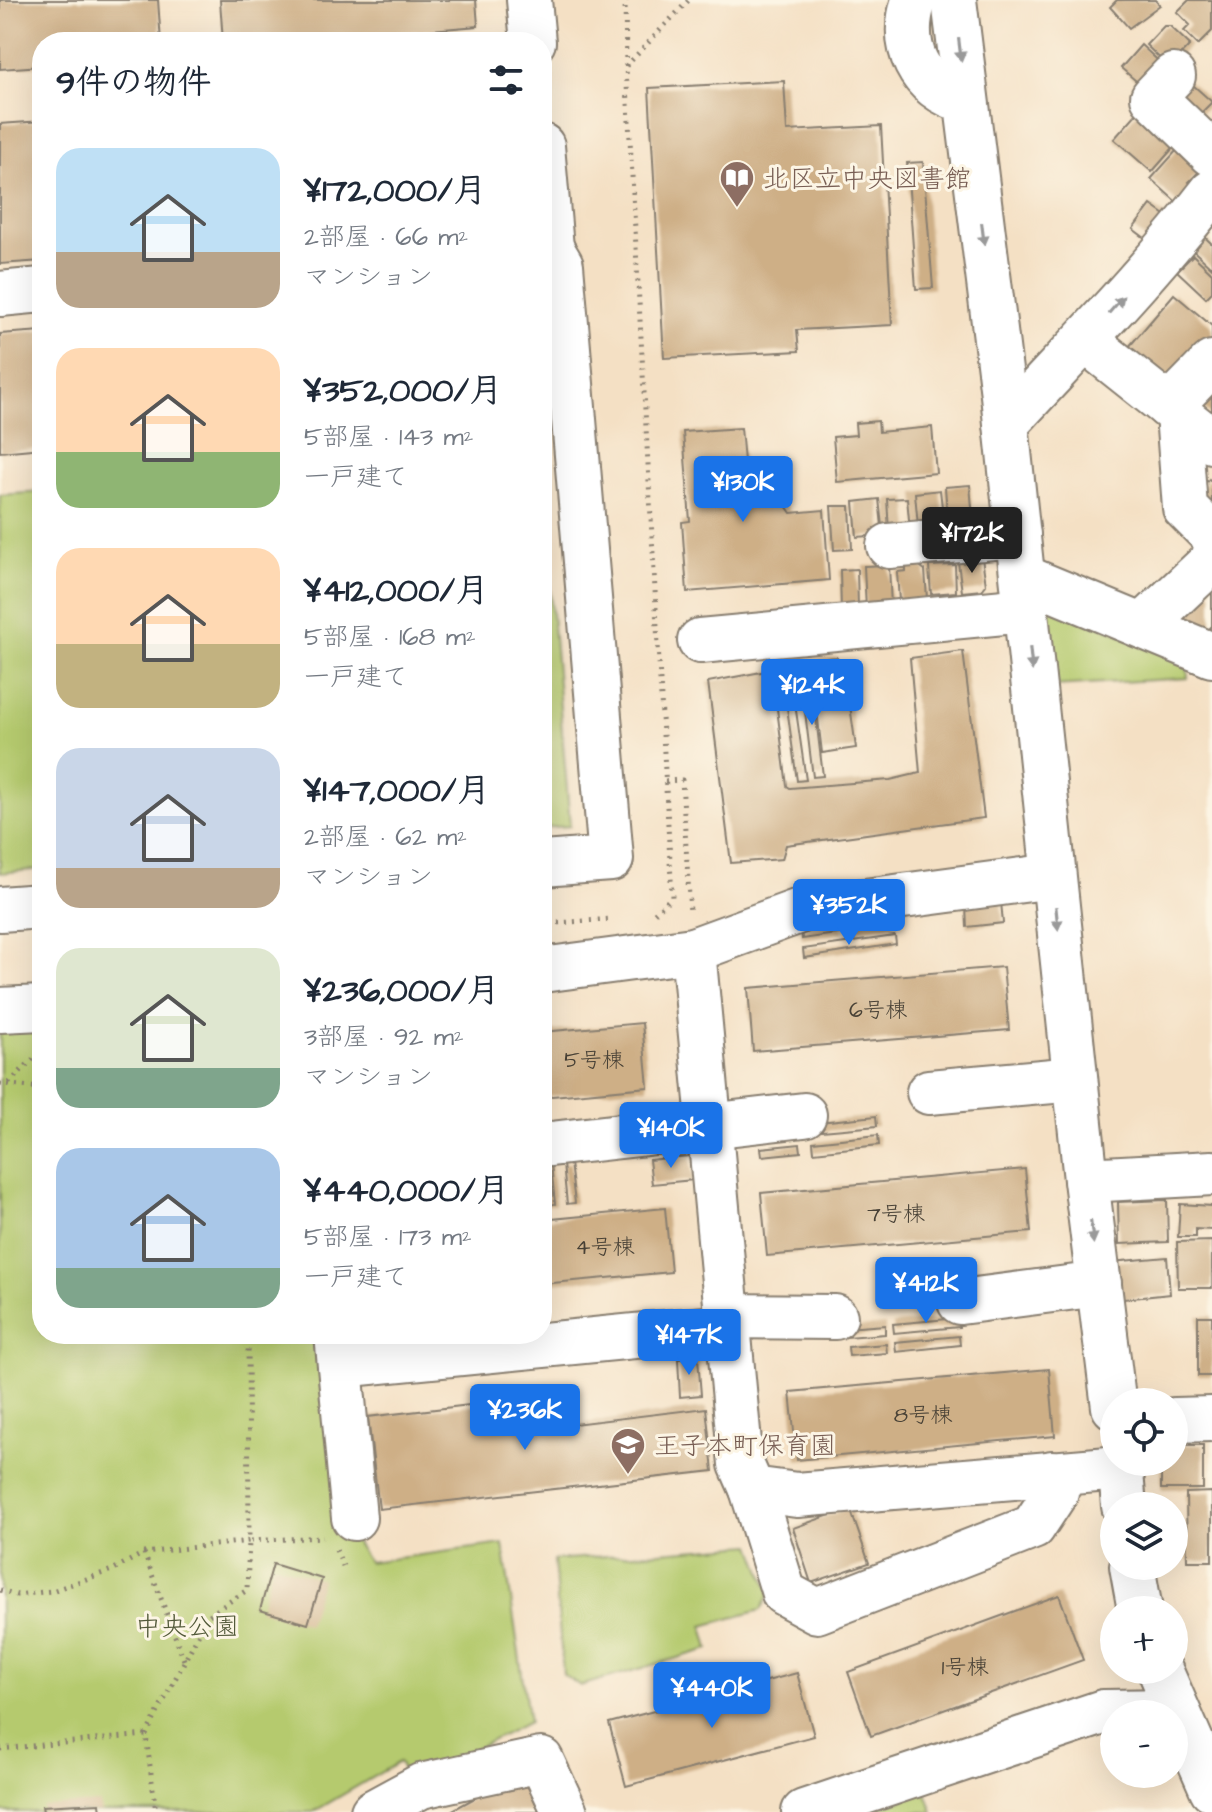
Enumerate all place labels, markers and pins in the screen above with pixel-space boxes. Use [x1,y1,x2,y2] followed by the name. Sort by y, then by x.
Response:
[718,159,756,209] library icon: 北区立中央図書館
[763,161,971,197] place label: 北区立中央図書館
[687,456,799,524] pin: ¥130K
[916,507,1028,575] pin: ¥172K
[756,659,868,727] pin: ¥124K
[793,879,905,947] pin: ¥352K
[615,1102,727,1170] pin: ¥140K
[870,1257,982,1325] pin: ¥412K
[633,1309,745,1377] pin: ¥147K
[469,1384,581,1452] pin: ¥236K
[609,1426,647,1476] school or university icon: 王子本町保育園
[654,1428,836,1464] place label: 王子本町保育園
[656,1662,768,1730] pin: ¥440K

